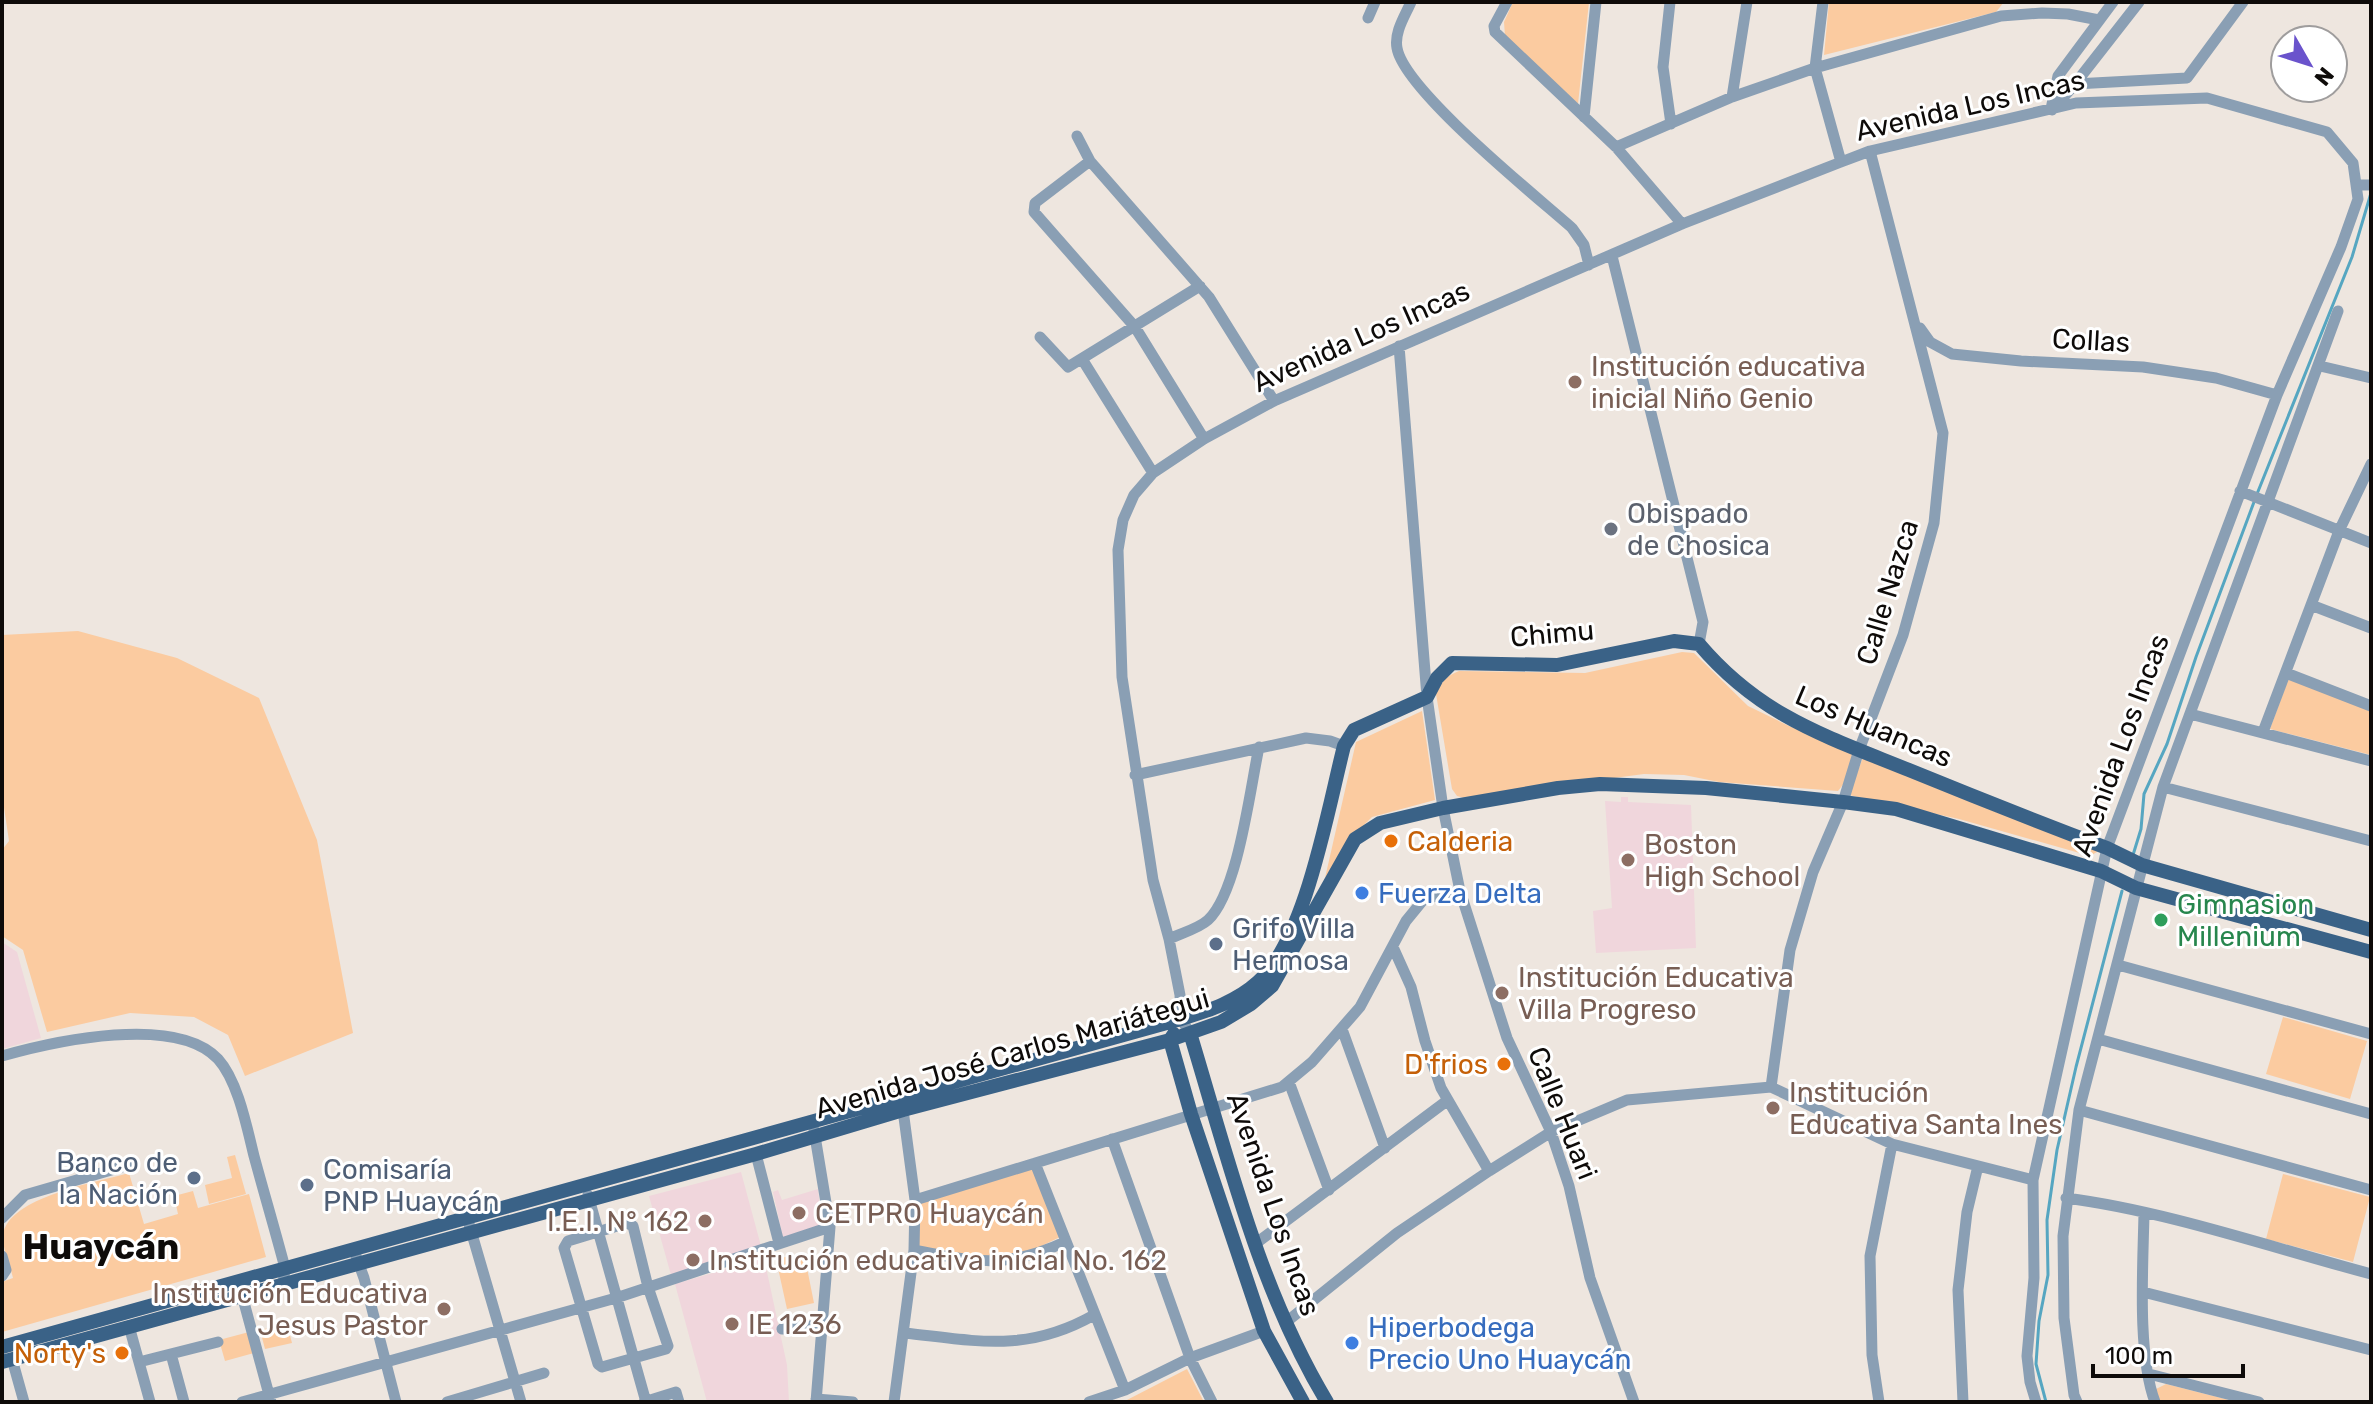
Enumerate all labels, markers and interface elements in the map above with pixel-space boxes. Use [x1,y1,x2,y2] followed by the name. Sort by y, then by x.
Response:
[2269,24,2349,104] north arrow
[2309,62,2340,91] text: N
[1853,63,2088,148] street label: Avenida Los Incas
[1248,274,1475,399] street label: Avenida Los Incas
[2051,322,2131,359] street label: Collas
[1591,350,1866,415] place label: Institución educativa inicial Niño Genio
[1566,373,1584,391] marker: Institución educativa inicial Niño Genio
[1627,497,1770,562] place label: Obispado de Chosica
[1850,516,1925,669] street label: Calle Nazca
[1602,520,1620,538] marker: Obispado de Chosica
[1509,613,1595,654] street label: Chimu
[2065,630,2176,861] street label: Avenida Los Incas
[1790,679,1957,774] street label: Los Huancas
[1407,825,1513,858] place label: Calderia
[1644,828,1800,893] place label: Boston High School
[1382,832,1400,850] marker: Calderia
[1619,851,1637,869] marker: Boston High School
[1378,877,1542,910] place label: Fuerza Delta
[1353,884,1371,902] marker: Fuerza Delta
[2177,888,2314,953] place label: Gimnasion Millenium
[2152,911,2170,929] marker: Gimnasion Millenium
[1232,912,1355,977] place label: Grifo Villa Hermosa
[1207,935,1225,953] marker: Grifo Villa Hermosa
[1518,961,1794,1026] place label: Institución Educativa Villa Progreso
[811,981,1213,1126] street label: Avenida José Carlos Mariátegui
[1493,984,1511,1002] marker: Institución Educativa Villa Progreso
[1521,1042,1604,1184] street label: Calle Huari
[1404,1048,1488,1081] place label: D'frios
[1495,1055,1513,1073] marker: D'frios
[1789,1076,2063,1141] place label: Institución Educativa Santa Ines
[1220,1088,1327,1320] street label: Avenida Los Incas
[1764,1099,1782,1117] marker: Institución Educativa Santa Ines
[56,1146,178,1211] place label: Banco de la Nación
[323,1153,499,1218] place label: Comisaría PNP Huaycán
[185,1169,203,1187] marker: Banco de la Nación
[298,1176,316,1194] marker: Comisaría PNP Huaycán
[815,1197,1044,1230] place label: CETPRO Huaycán
[790,1204,808,1222] marker: CETPRO Huaycán
[547,1205,689,1238] place label: I.E.I. N° 162
[696,1212,714,1230] marker: I.E.I. N° 162
[23,1225,179,1268] district label: Huaycán
[709,1244,1167,1277] place label: Institución educativa inicial No. 162
[684,1251,702,1269] marker: Institución educativa inicial No. 162
[152,1277,428,1342] place label: Institución Educativa Jesus Pastor
[435,1300,453,1318] marker: Institución Educativa Jesus Pastor
[748,1308,842,1341] place label: IE 1236
[1368,1311,1632,1376] place label: Hiperbodega Precio Uno Huaycán
[723,1315,741,1333] marker: IE 1236
[2093,1328,2243,1378] scale bar
[1343,1334,1361,1352] marker: Hiperbodega Precio Uno Huaycán
[14,1337,106,1370] place label: Norty's
[2105,1342,2173,1370] text: 100 m
[113,1344,131,1362] marker: Norty's

